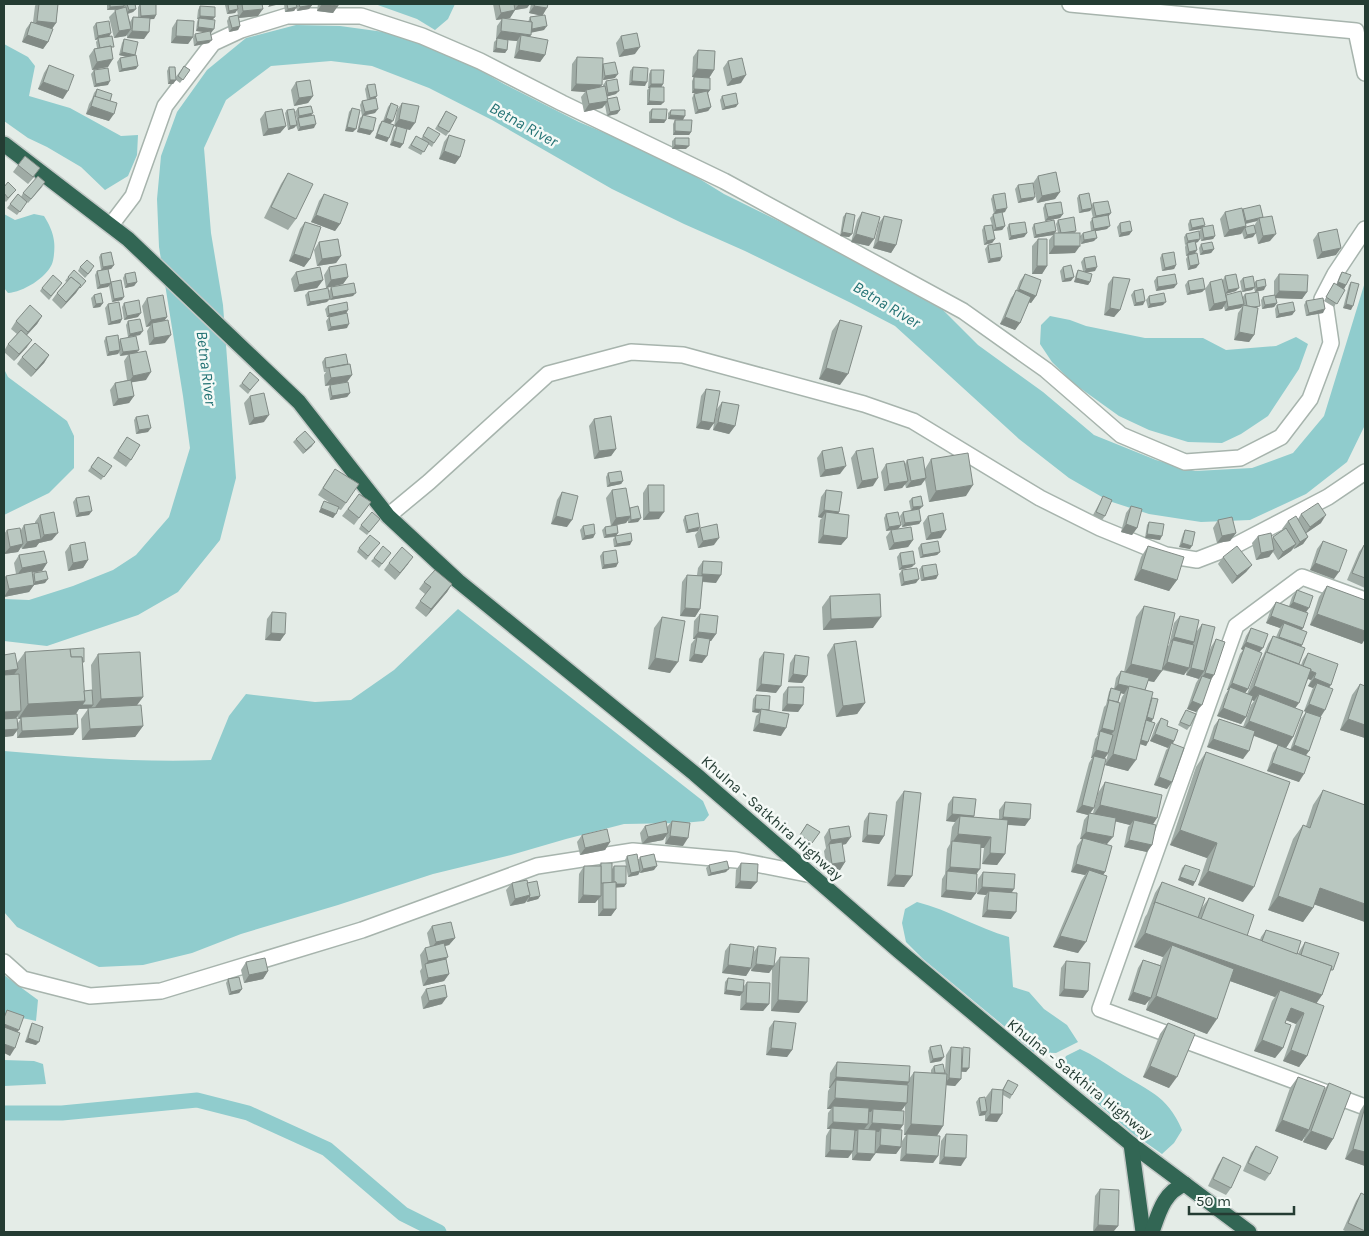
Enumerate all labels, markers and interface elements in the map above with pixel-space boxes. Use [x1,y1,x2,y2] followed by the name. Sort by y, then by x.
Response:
[486,98,562,151] water label: Betna River
[850,277,924,332] water label: Betna River
[192,330,221,407] water label: Betna River
[698,752,846,884] street label: Khulna - Satkhira Highway
[1004,1015,1156,1143] street label: Khulna - Satkhira Highway
[1189,1184,1294,1216] scale bar
[1196,1192,1231,1210] text: 50 m

